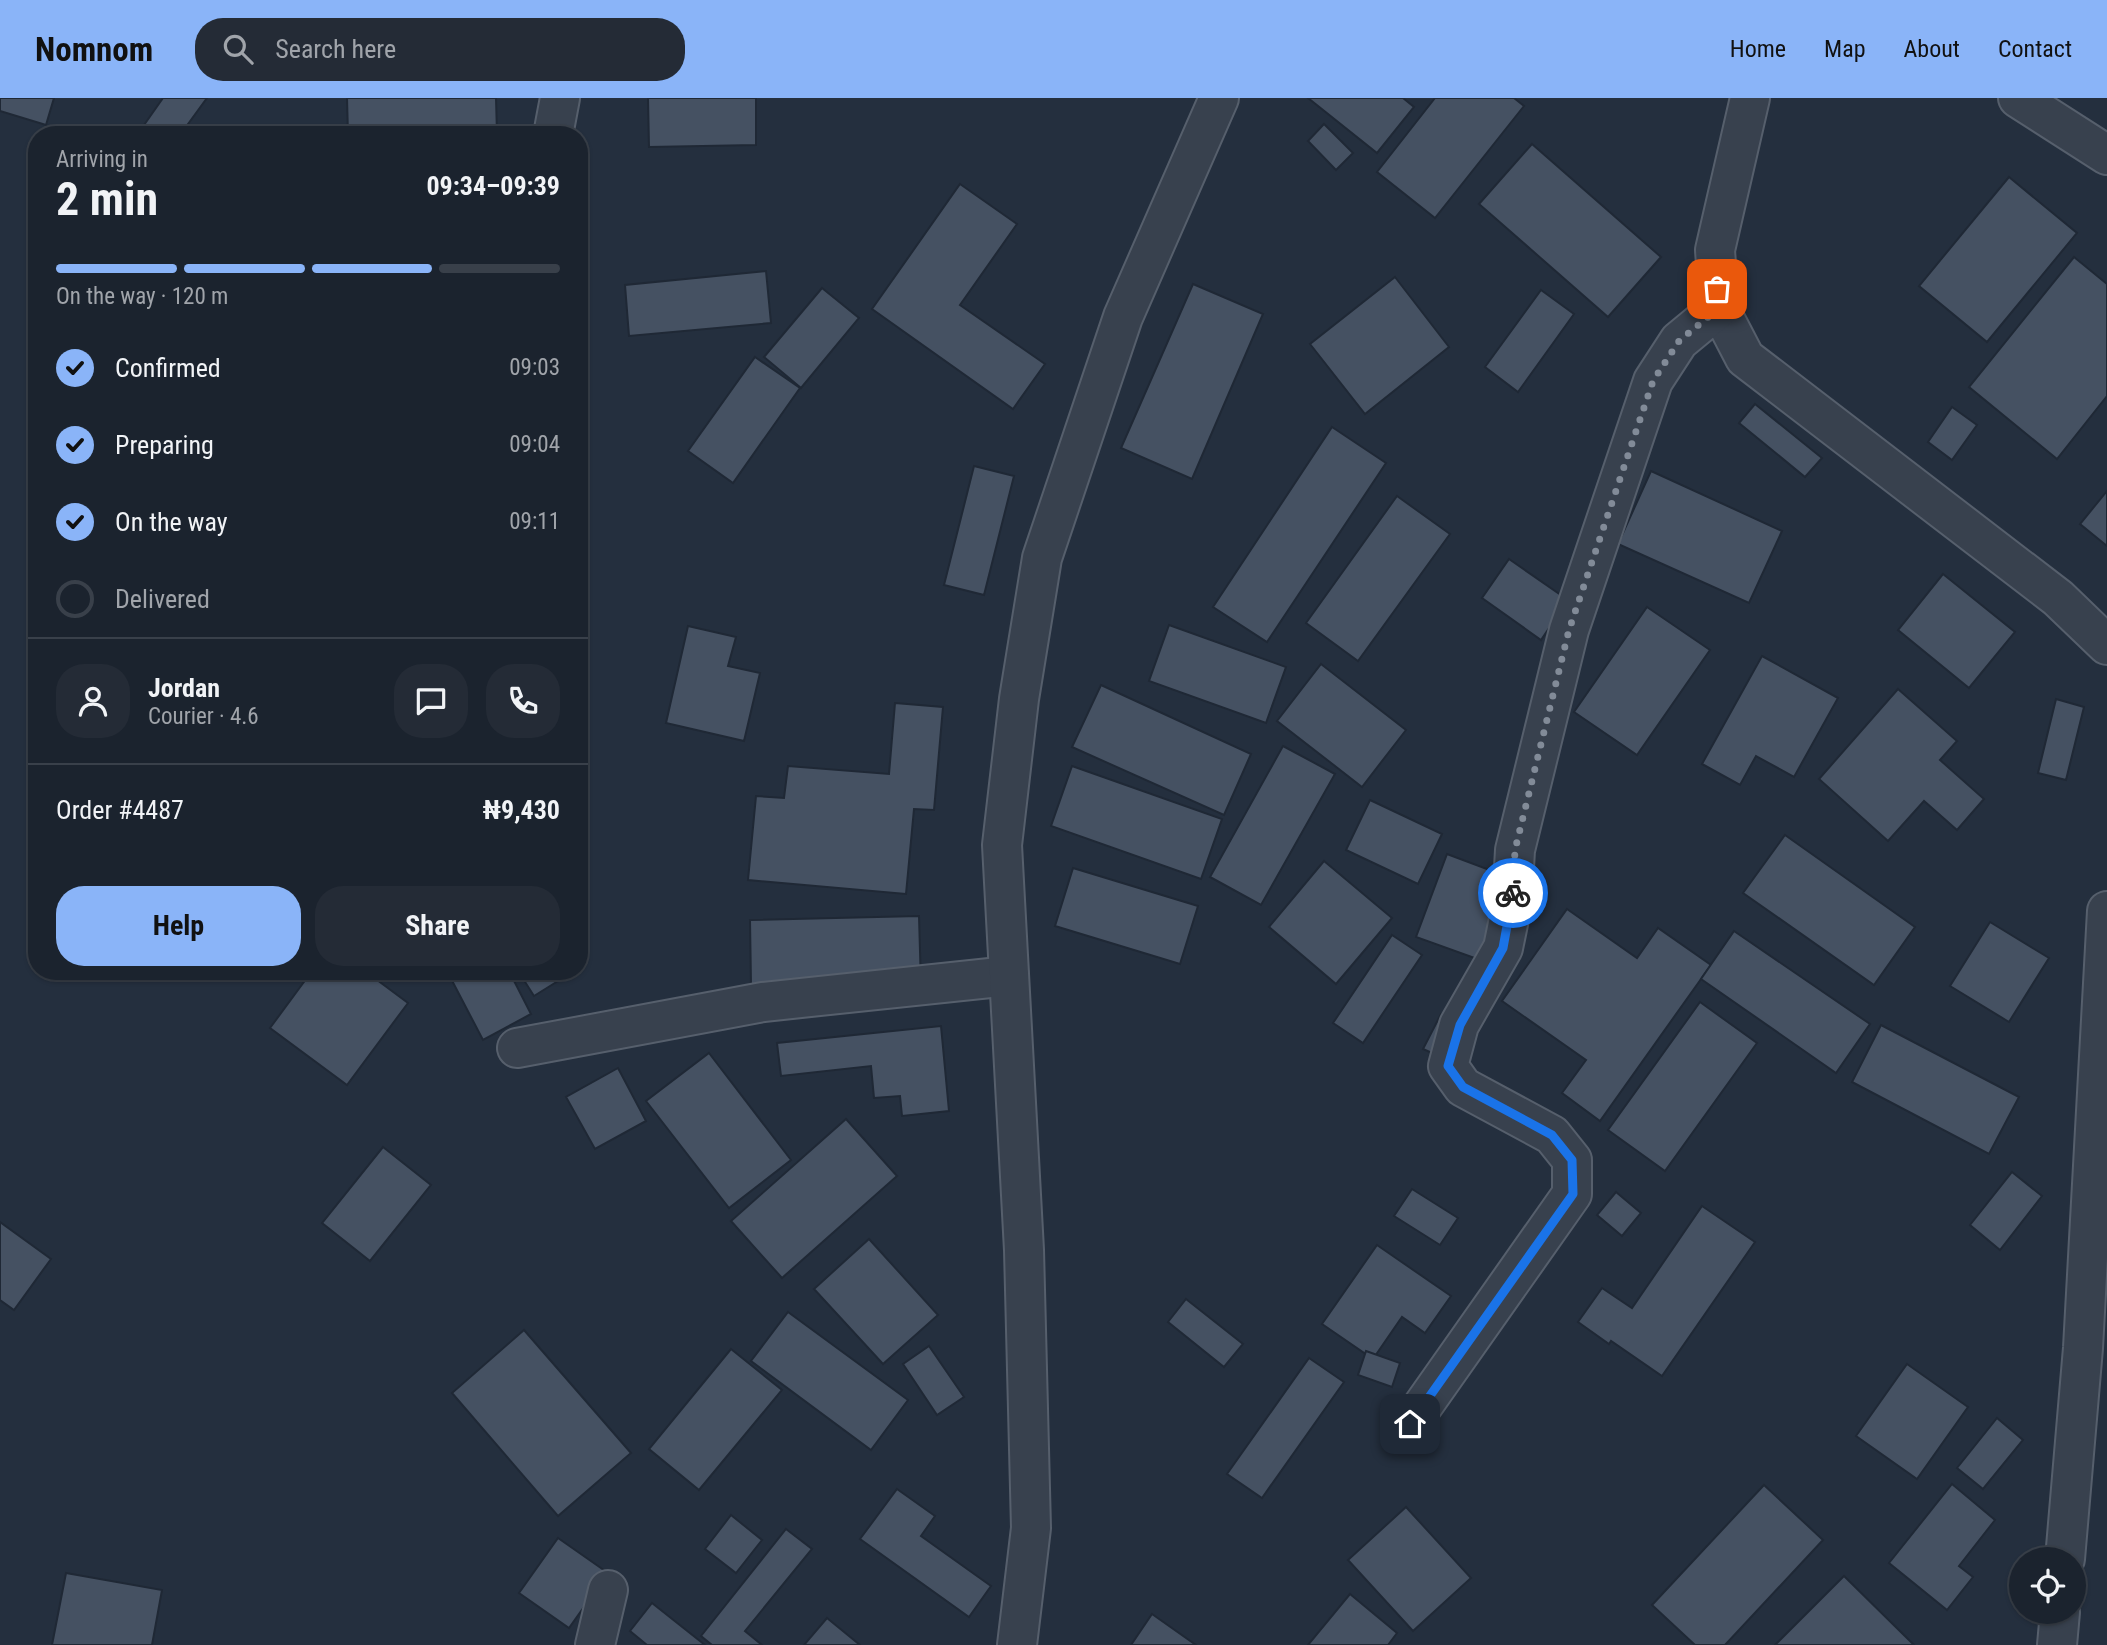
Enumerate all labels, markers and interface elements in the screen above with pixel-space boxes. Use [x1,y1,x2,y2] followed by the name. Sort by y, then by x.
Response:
[195,18,685,81] search box
[35,30,153,69] text: Nomnom
[219,30,257,68] icon: search
[275,34,396,64] text: Search here
[1730,35,1786,63] text: Home
[1824,35,1866,63] text: Map
[1904,35,1960,63] text: About
[1998,35,2072,63] text: Contact
[56,146,148,173] text: Arriving in
[426,171,560,201] text: 09:34–09:39
[56,172,158,226] text: 2 min
[1687,259,1747,319] pin
[1698,270,1736,308] icon: bag
[56,283,228,310] text: On the way · 120 m
[56,349,94,387] icon: check
[115,353,221,383] text: Confirmed
[509,354,560,381] text: 09:03
[56,426,94,464] icon: check
[115,430,214,460] text: Preparing
[509,431,560,458] text: 09:04
[56,503,94,541] icon: check
[115,507,228,537] text: On the way
[509,508,560,535] text: 09:11
[115,584,210,614] text: Delivered
[56,664,130,738] button: person
[394,664,468,738] button: chat
[486,664,560,738] button: phone
[148,673,220,703] text: Jordan
[148,703,259,730] text: Courier · 4.6
[56,795,184,825] text: Order #4487
[483,795,560,825] text: ₦9,430
[1478,858,1548,928] courier
[1494,874,1532,912] icon: bike
[56,886,301,966] button: Help
[315,886,560,966] button: Share
[1380,1394,1440,1454] pin
[1391,1405,1429,1443] icon: home
[2009,1547,2086,1624] map controls
[2009,1547,2086,1624] button: locate

